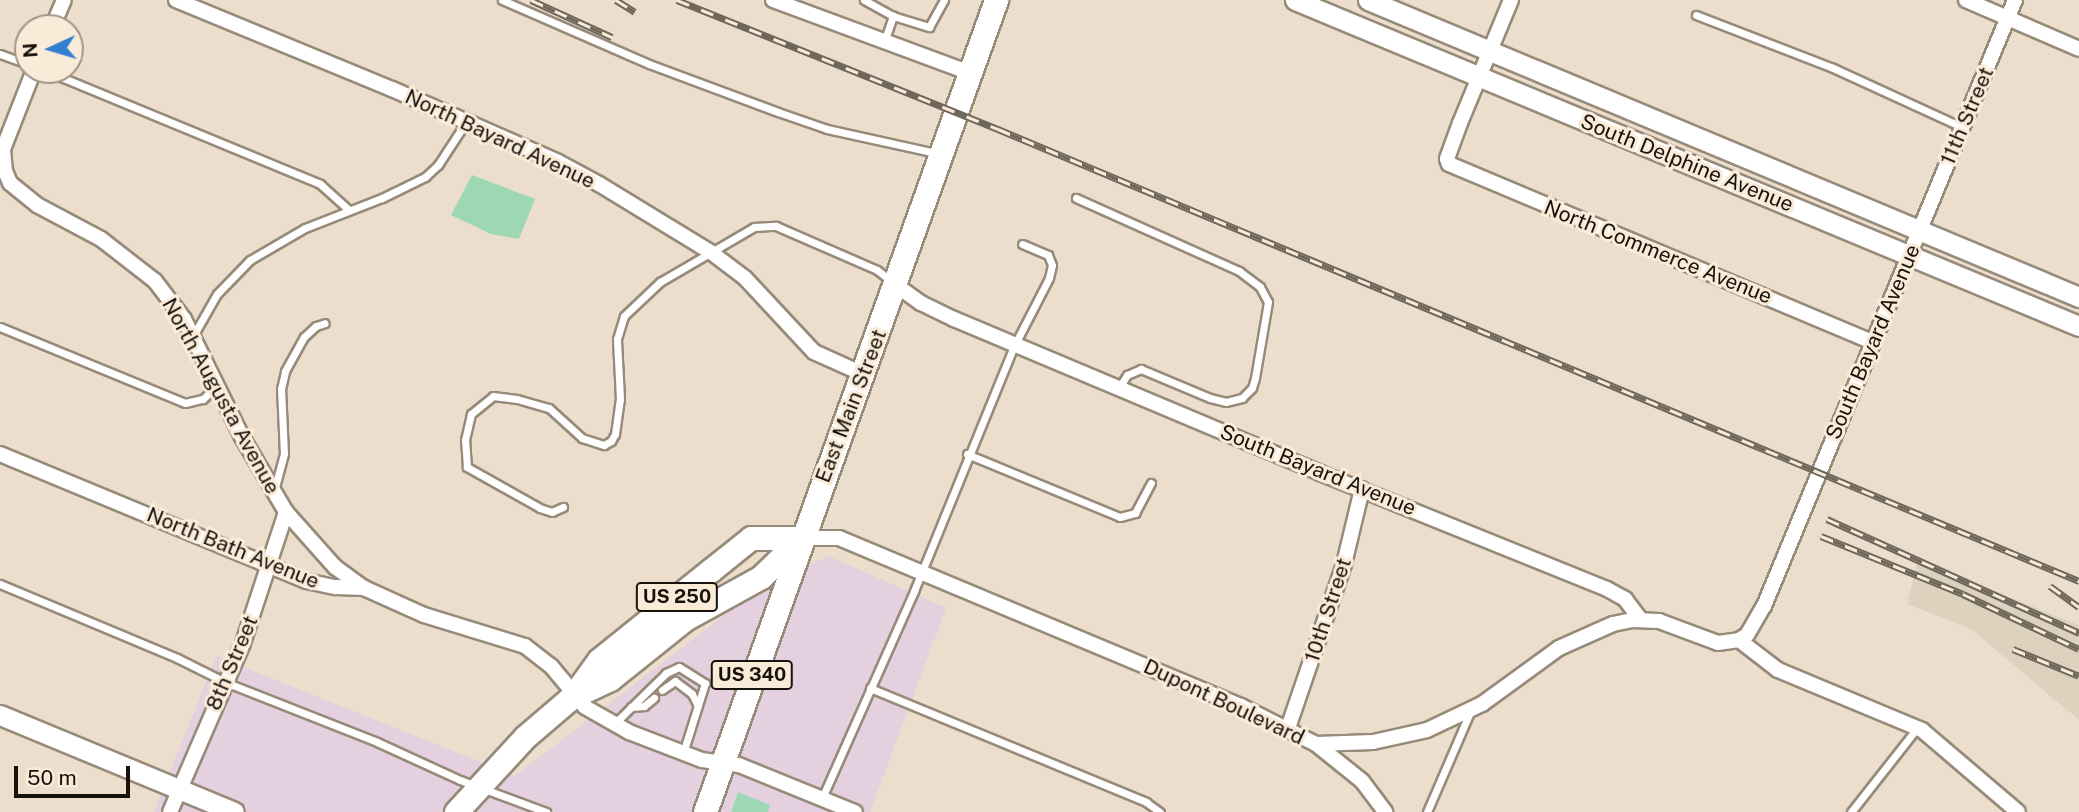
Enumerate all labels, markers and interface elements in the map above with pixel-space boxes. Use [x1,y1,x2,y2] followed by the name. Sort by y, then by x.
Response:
[14,14,84,84] north arrow
[19,42,42,59] text: N
[1935,63,1999,169] street label: 11th Street
[401,84,599,194] street label: North Bayard Avenue
[1577,109,1797,217] street label: South Delphine Avenue
[1540,195,1776,309] street label: North Commerce Avenue
[1821,241,1925,443] street label: South Bayard Avenue
[157,294,285,498] street label: North Augusta Avenue
[810,326,892,486] street label: East Main Street
[1216,419,1420,521] street label: South Bayard Avenue
[143,502,323,594] street label: North Bath Avenue
[1299,555,1357,665] street label: 10th Street
[635,582,719,612] road number: US 250
[201,612,263,714] street label: 8th Street
[1140,654,1308,750] street label: Dupont Boulevard
[710,660,794,690] road number: US 340
[18,752,133,796] scale bar
[27,765,77,790] text: 50 m

